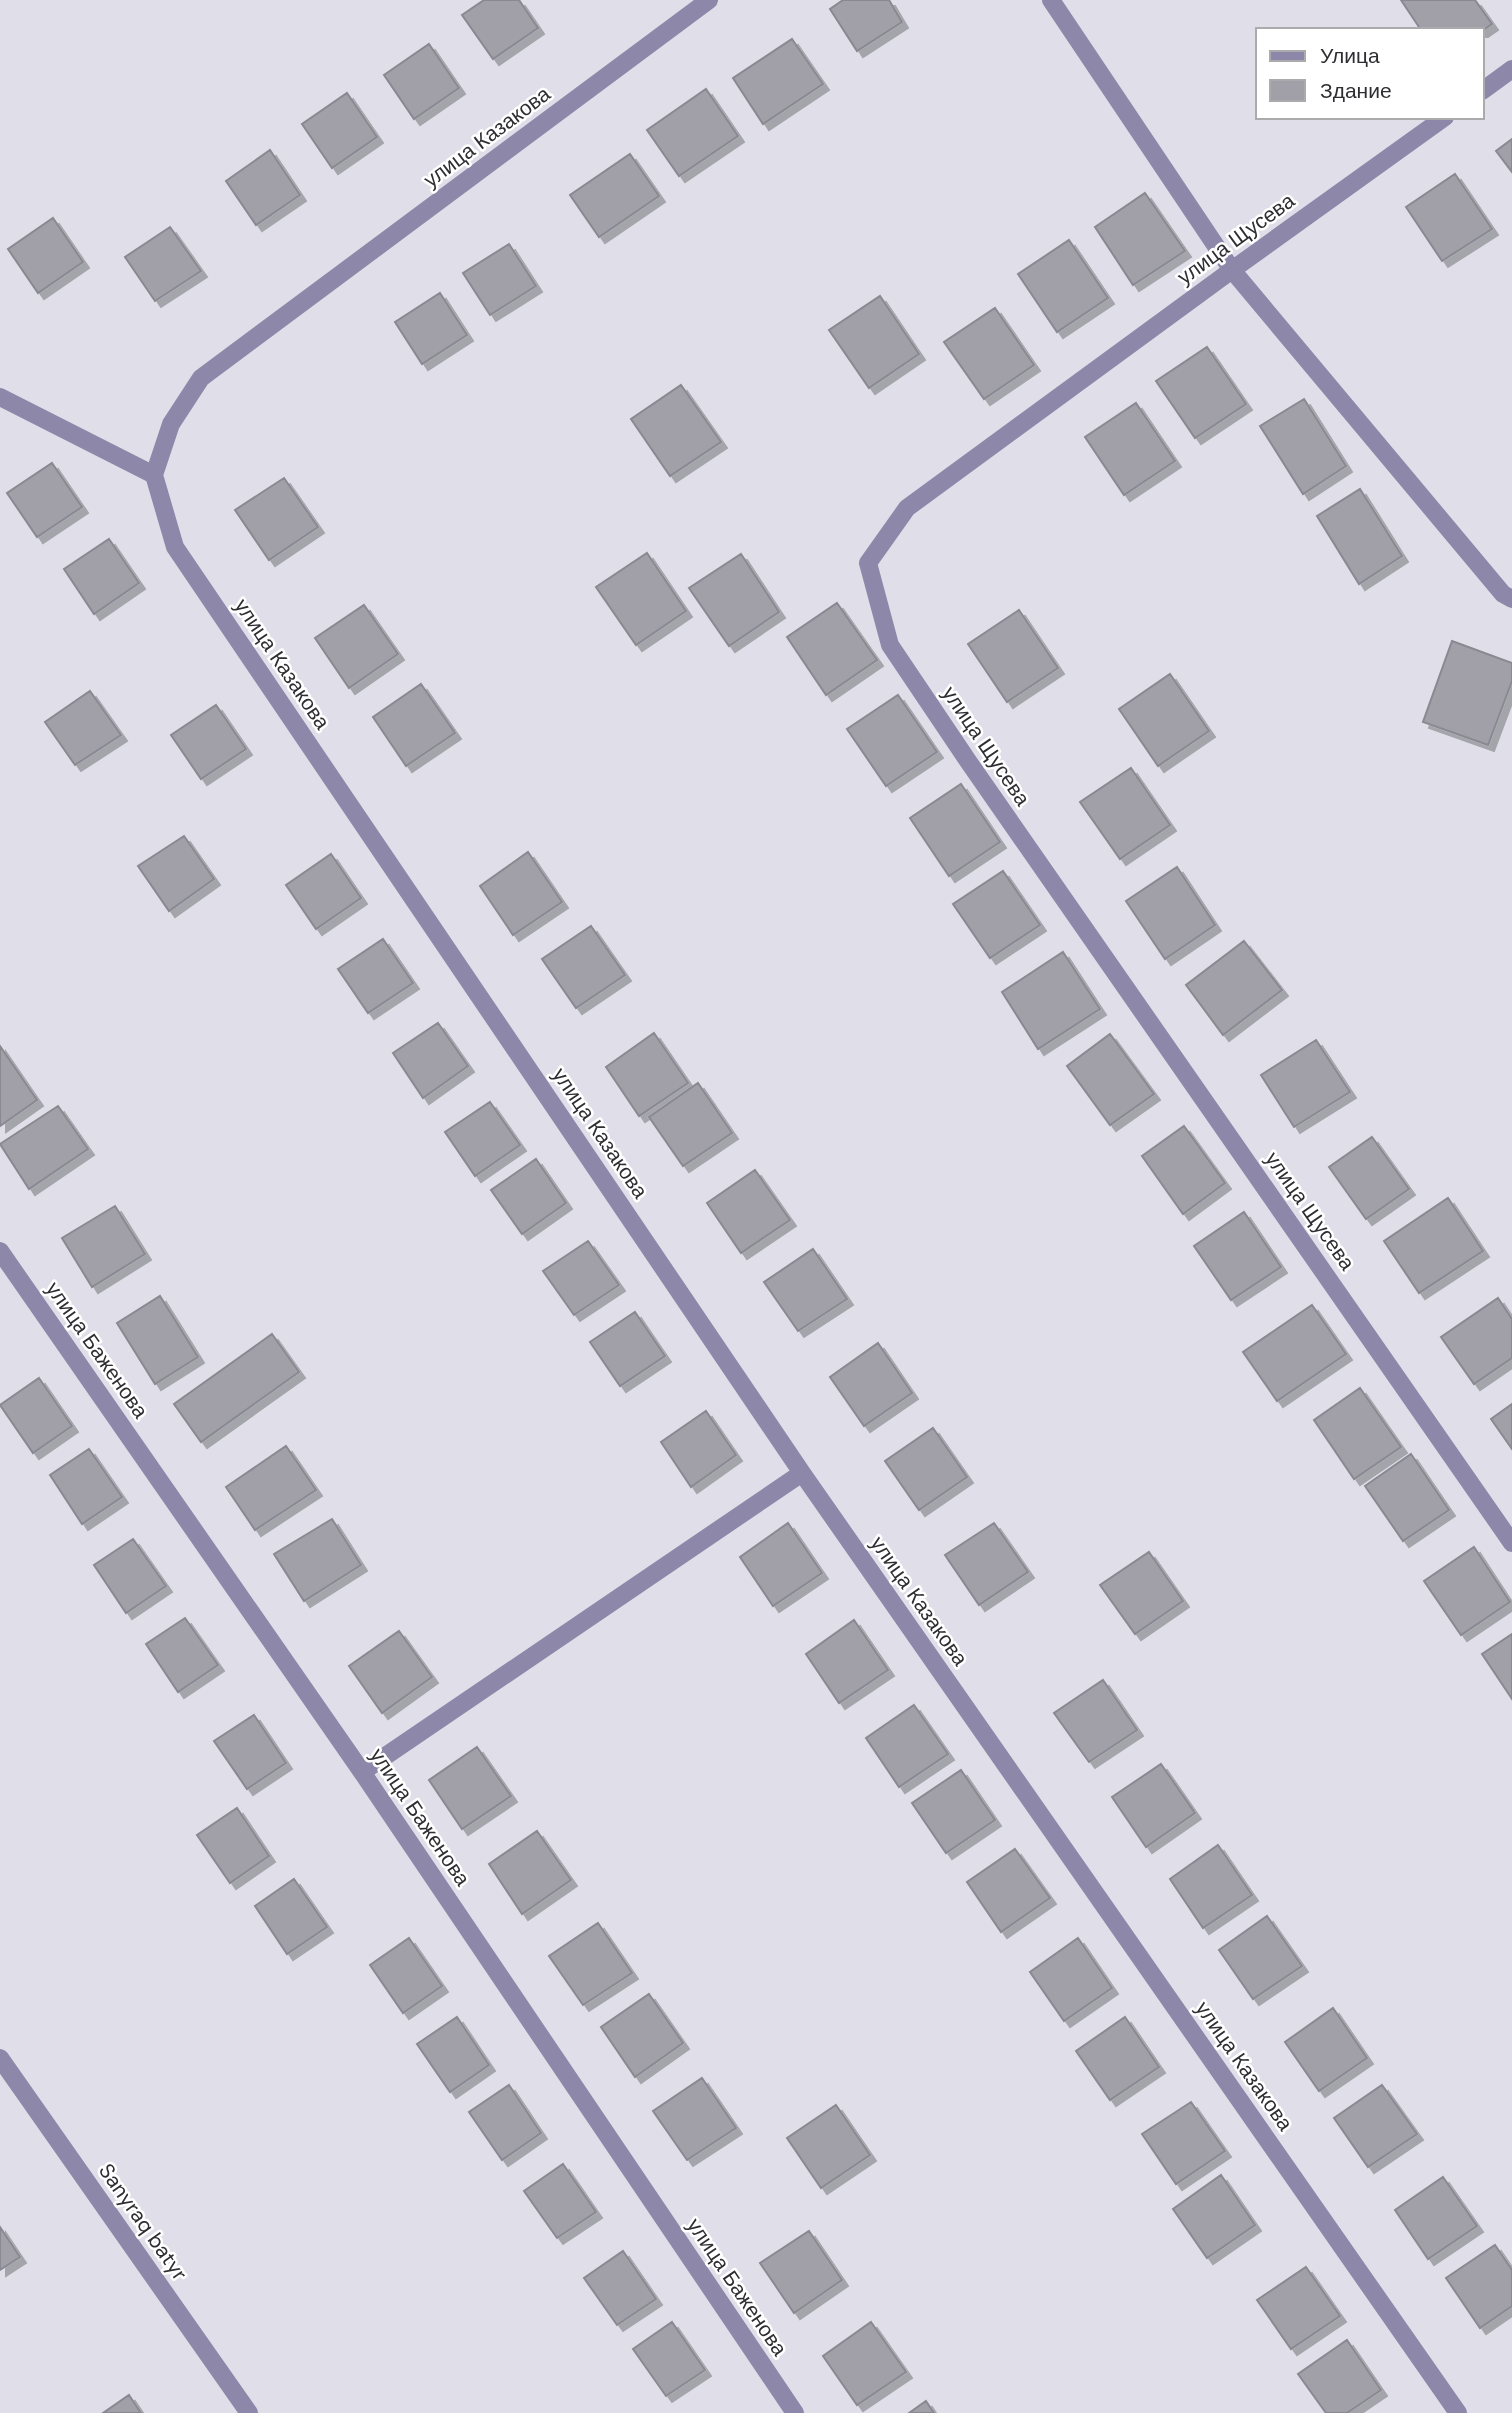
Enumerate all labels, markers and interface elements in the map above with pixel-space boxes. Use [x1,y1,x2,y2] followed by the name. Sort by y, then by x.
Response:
[1256,28,1484,119] legend
[1320,42,1380,70] text: Улица
[1320,77,1392,105] text: Здание
[418,80,556,194] street label: улица Казакова
[1172,187,1301,291] street label: улица Щусева
[228,593,336,735] street label: улица Казакова
[936,681,1037,812] street label: улица Щусева
[546,1062,654,1204] street label: улица Казакова
[1259,1146,1361,1276] street label: улица Щусева
[40,1276,155,1424] street label: улица Баженова
[864,1531,974,1672] street label: улица Казакова
[364,1743,477,1892] street label: улица Баженова
[1189,1996,1299,2137] street label: улица Казакова
[92,2158,194,2286] street label: Sanyraq batyr
[681,2213,794,2362] street label: улица Баженова

